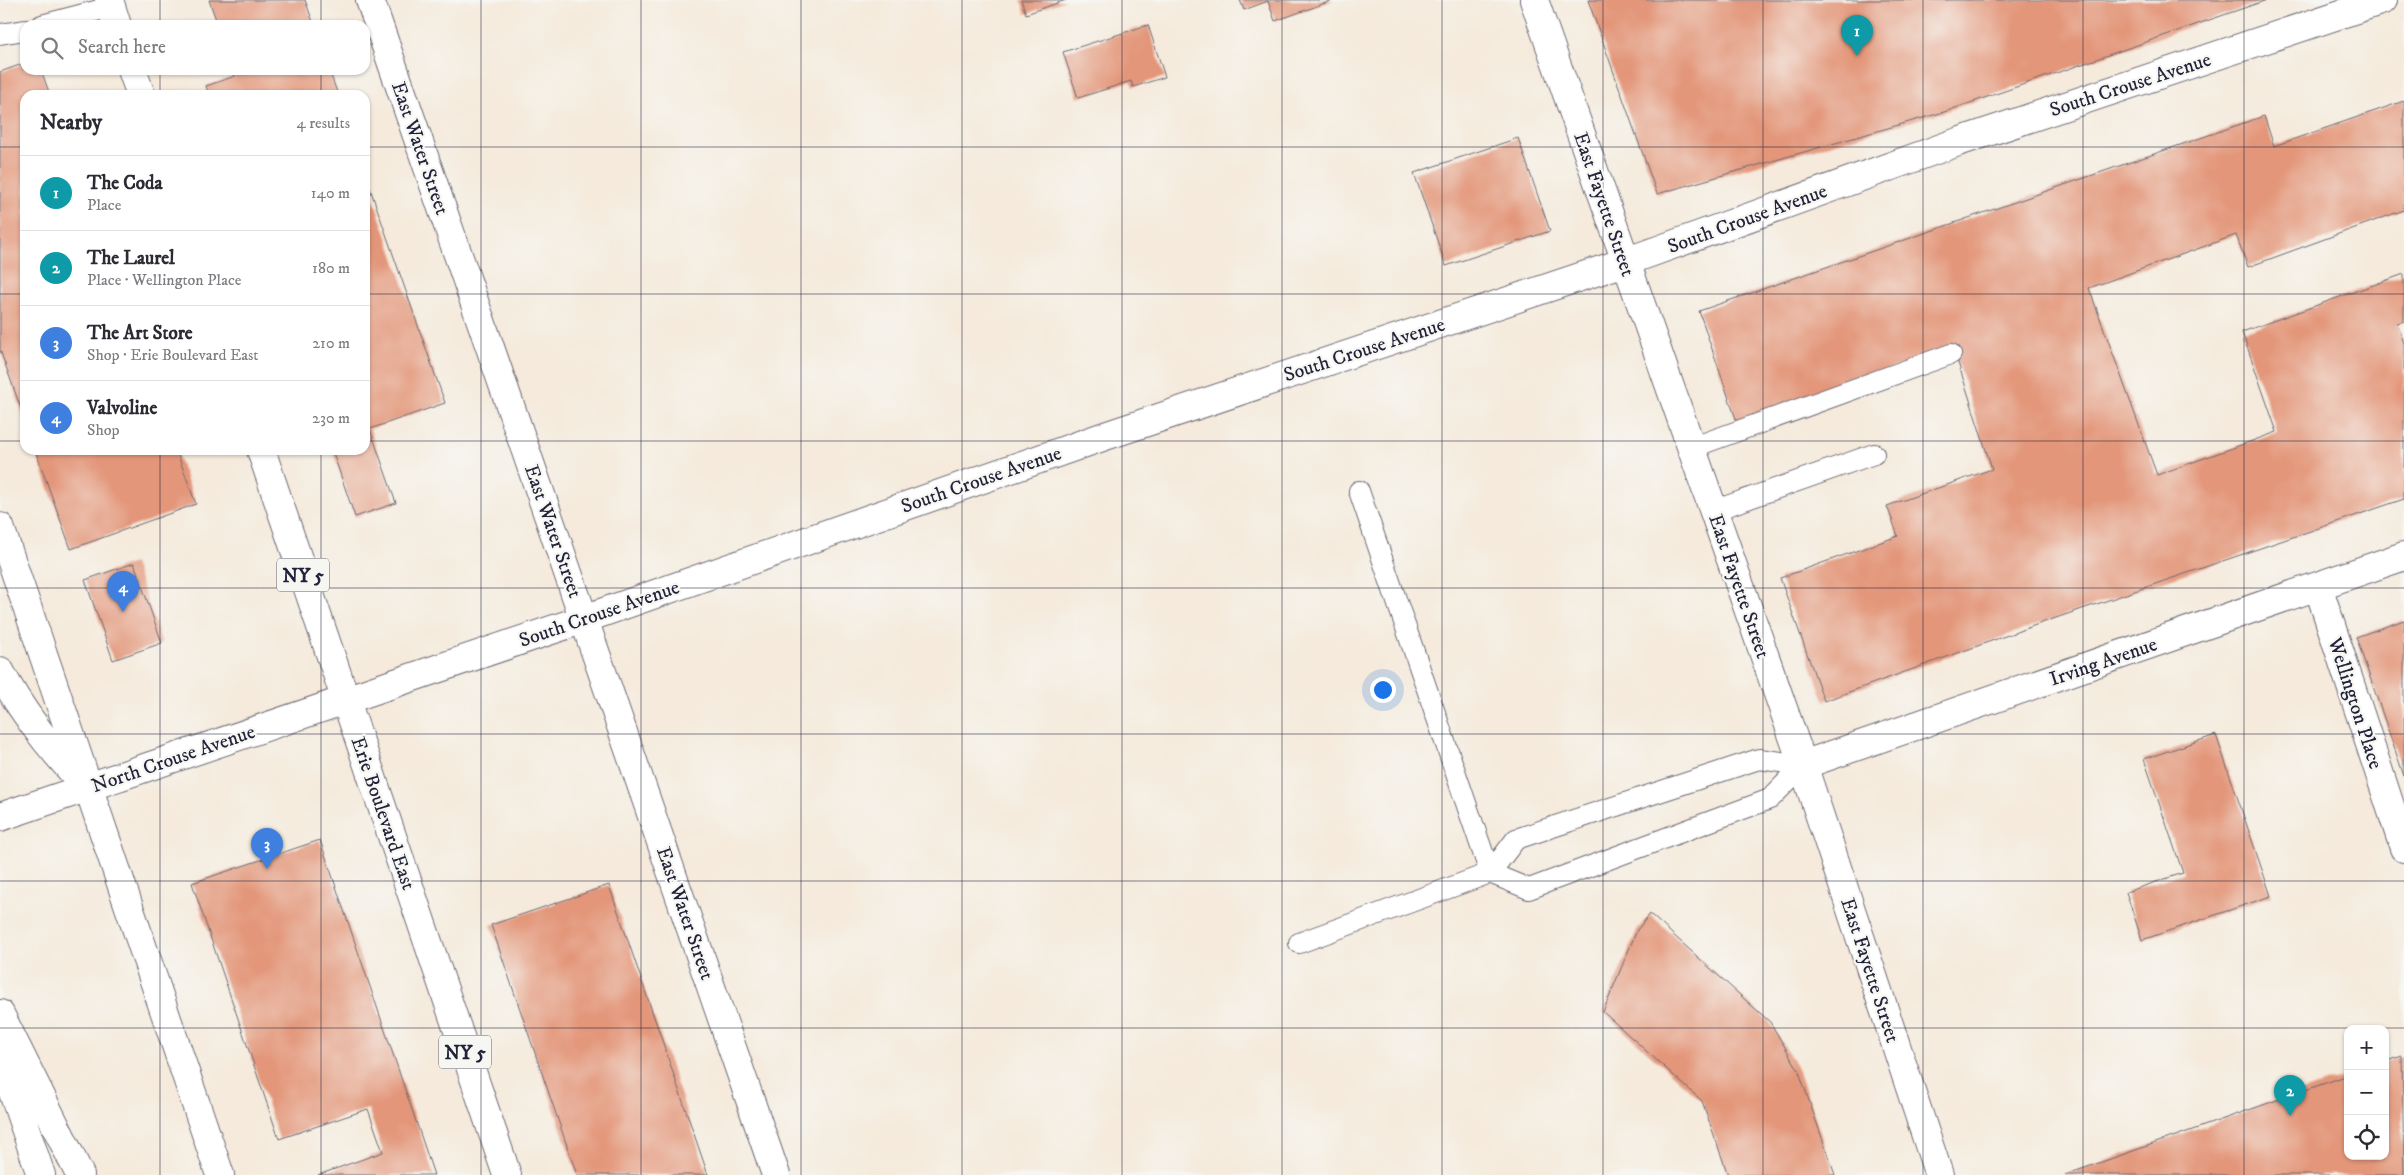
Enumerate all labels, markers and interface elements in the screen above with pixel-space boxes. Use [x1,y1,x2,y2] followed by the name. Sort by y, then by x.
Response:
[1841,15,1873,56] pin: 1
[20,20,370,75] search box
[38,34,66,62] icon: search
[78,36,166,59] text: Search here
[2047,48,2214,123] street label: South Crouse Avenue
[385,79,454,218] street label: East Water Street
[40,110,102,136] text: Nearby
[297,113,350,133] text: 4 results
[1567,129,1640,280] street label: East Fayette Street
[87,172,163,195] text: The Coda
[1664,179,1831,260] street label: South Crouse Avenue
[53,183,59,203] text: 1
[311,183,350,203] text: 140 m
[87,195,121,215] text: Place
[87,247,175,270] text: The Laurel
[52,258,60,278] text: 2
[312,258,350,278] text: 180 m
[87,270,241,290] text: Place · Wellington Place
[1281,313,1448,388] street label: South Crouse Avenue
[87,322,193,345] text: The Art Store
[53,333,59,353] text: 3
[312,333,350,353] text: 210 m
[87,345,258,365] text: Shop · Erie Boulevard East
[87,397,157,420] text: Valvoline
[51,408,61,428] text: 4
[312,408,350,428] text: 230 m
[87,420,120,440] text: Shop
[898,441,1065,520] street label: South Crouse Avenue
[518,462,587,601] street label: East Water Street
[1702,511,1775,662] street label: East Fayette Street
[277,558,329,592] road number: NY 5
[107,571,139,612] pin: 4
[516,575,683,654] street label: South Crouse Avenue
[2046,632,2161,692] street label: Irving Avenue
[2321,634,2388,772] street label: Wellington Place
[1370,677,1396,703] your location
[88,720,259,799] street label: North Crouse Avenue
[345,734,420,893] street label: Erie Boulevard East
[251,828,283,869] pin: 3
[650,844,719,983] street label: East Water Street
[1834,895,1905,1046] street label: East Fayette Street
[2344,1025,2389,1160] map controls
[2344,1025,2389,1070] button: +
[439,1036,491,1068] road number: NY 5
[2344,1070,2389,1115] button: −
[2274,1075,2306,1116] pin: 2
[2344,1115,2389,1160] button: locate

